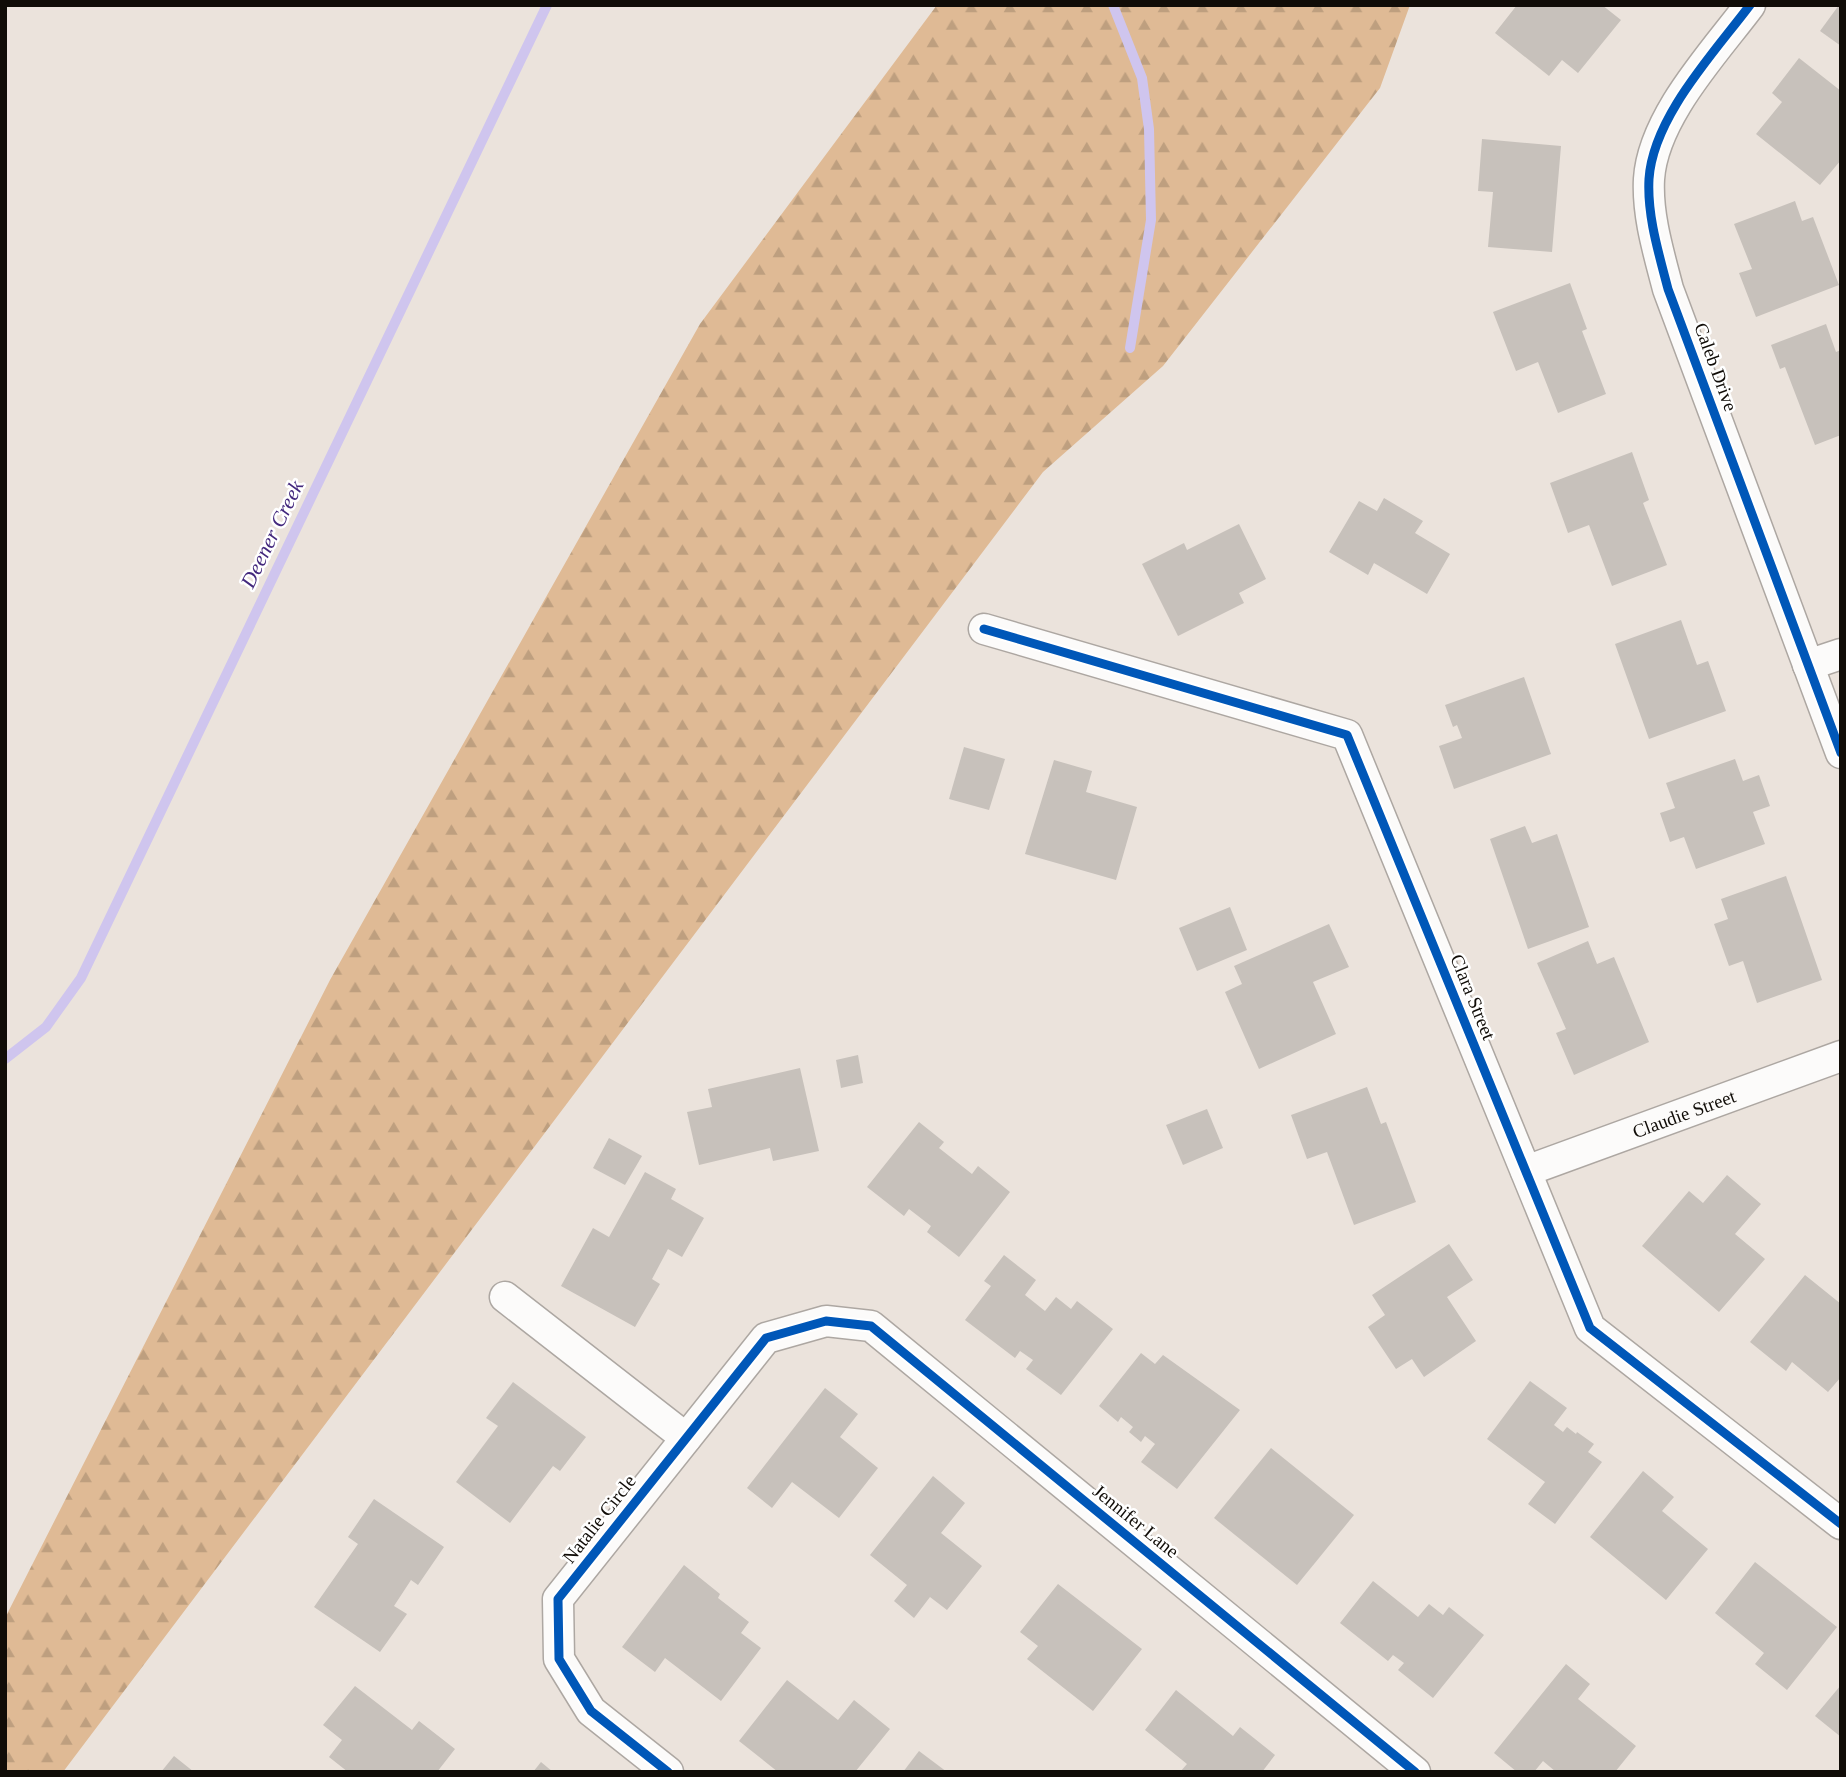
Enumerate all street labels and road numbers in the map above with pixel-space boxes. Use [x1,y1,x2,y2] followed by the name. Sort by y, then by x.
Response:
[1690,320,1742,414] street label: Caleb Drive
[1446,951,1500,1043] street label: Clara Street
[1629,1085,1739,1142] street label: Claudie Street
[558,1471,640,1567] street label: Natalie Circle
[1089,1480,1183,1562] street label: Jennifer Lane

